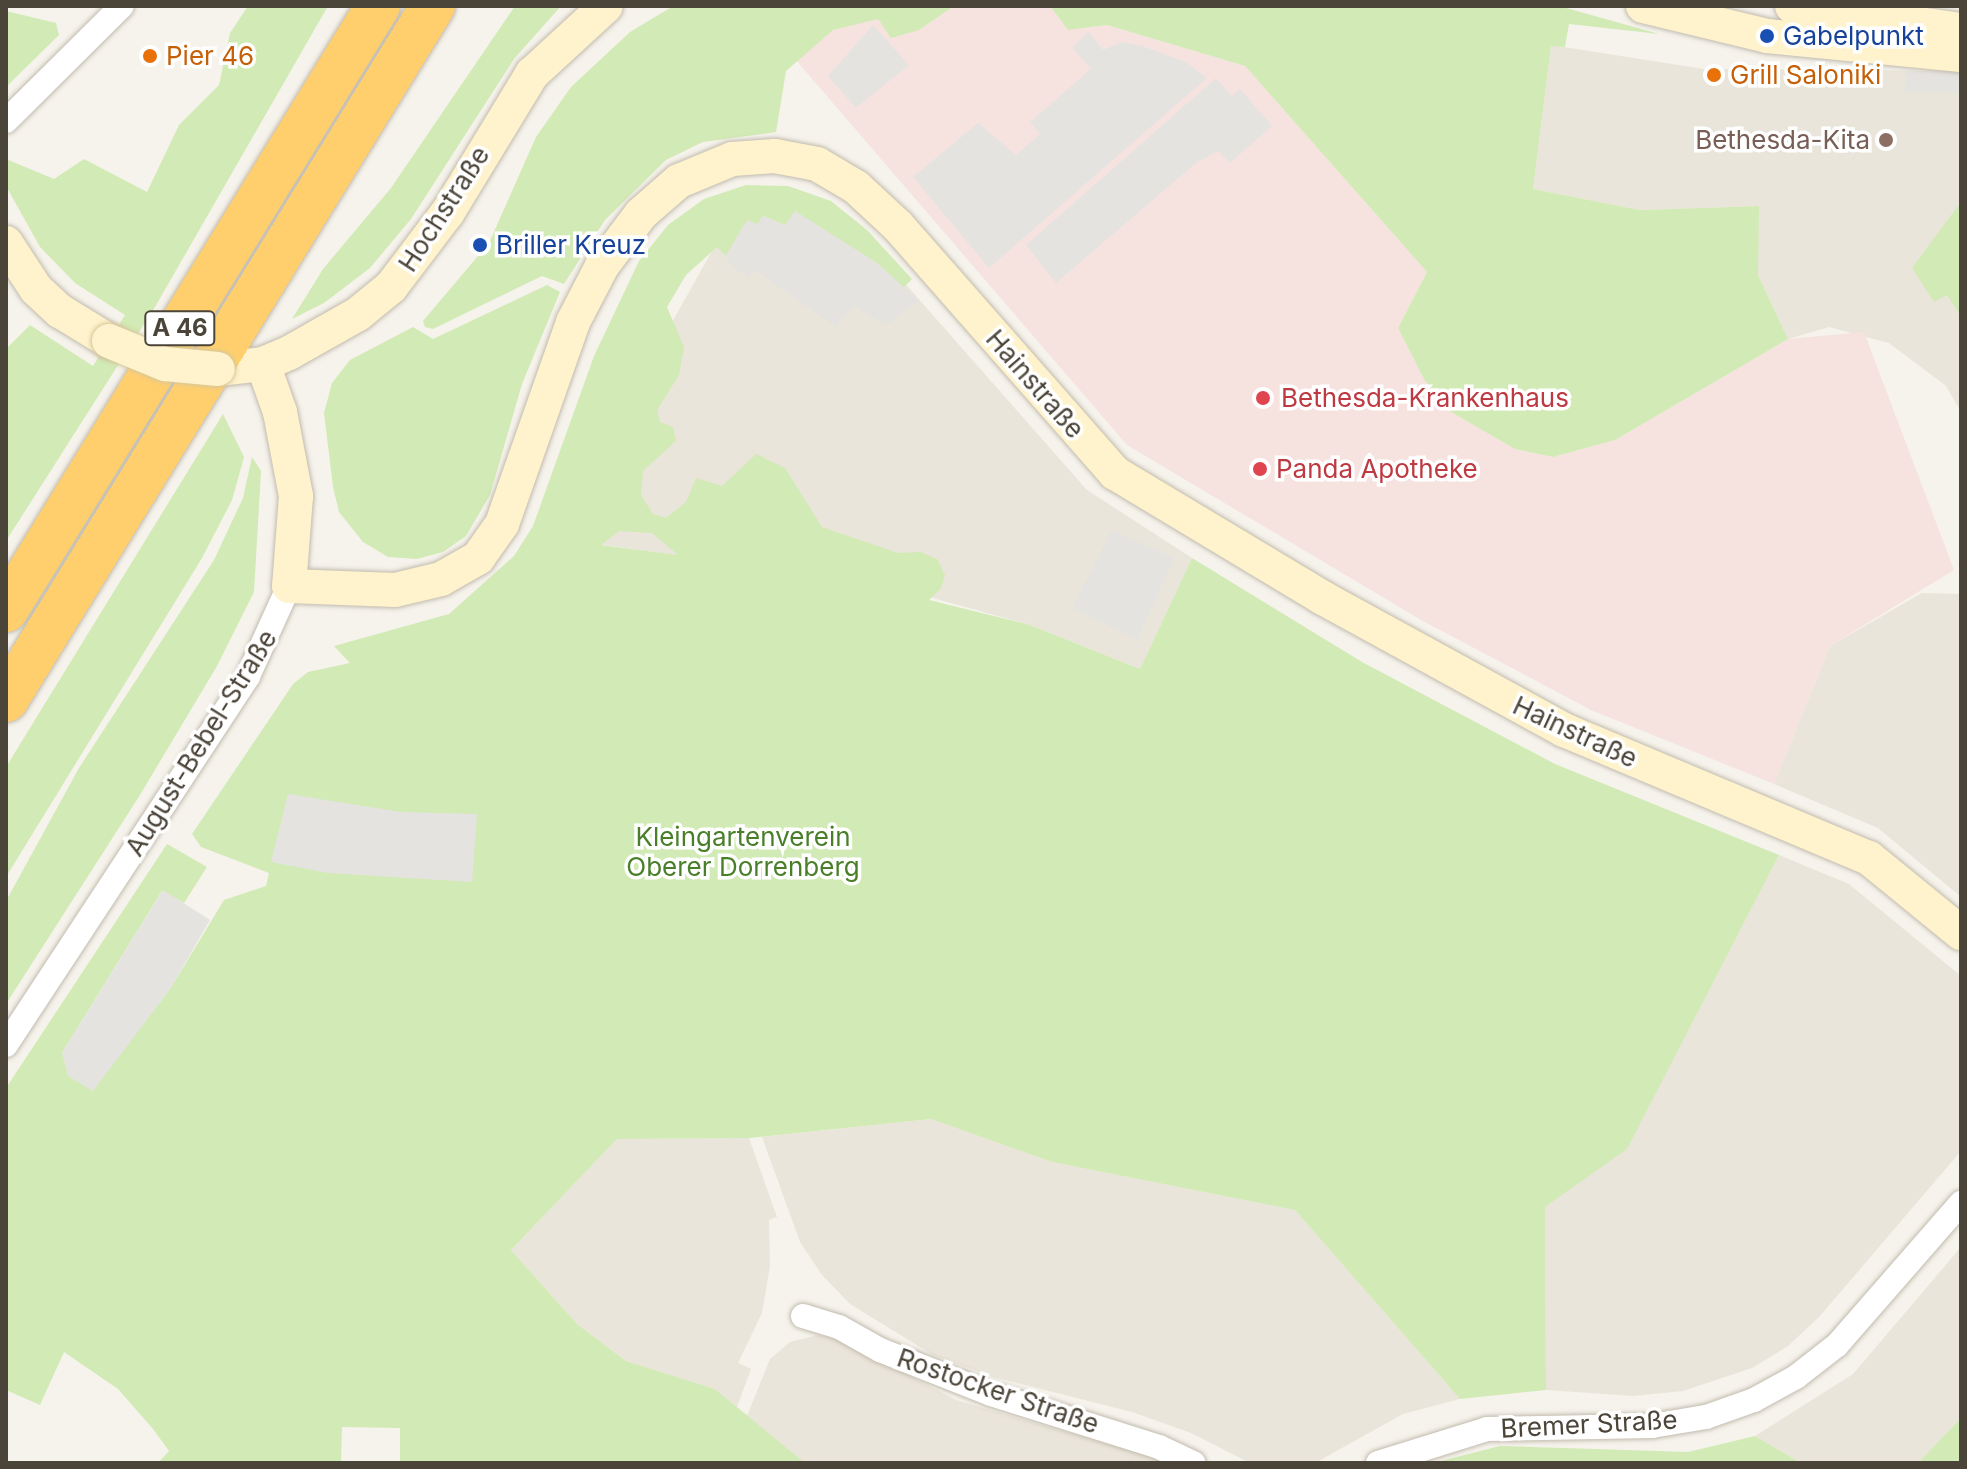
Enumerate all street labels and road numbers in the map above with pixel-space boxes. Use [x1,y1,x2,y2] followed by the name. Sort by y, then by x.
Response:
[392,141,496,277] street label: Hochstraße
[144,308,216,348] road number: A 46
[979,323,1091,445] street label: Hainstraße
[119,624,283,862] street label: August-Bebel-Straße
[1508,690,1642,774] street label: Hainstraße
[893,1342,1103,1440] street label: Rostocker Straße
[1500,1404,1678,1444] street label: Bremer Straße

